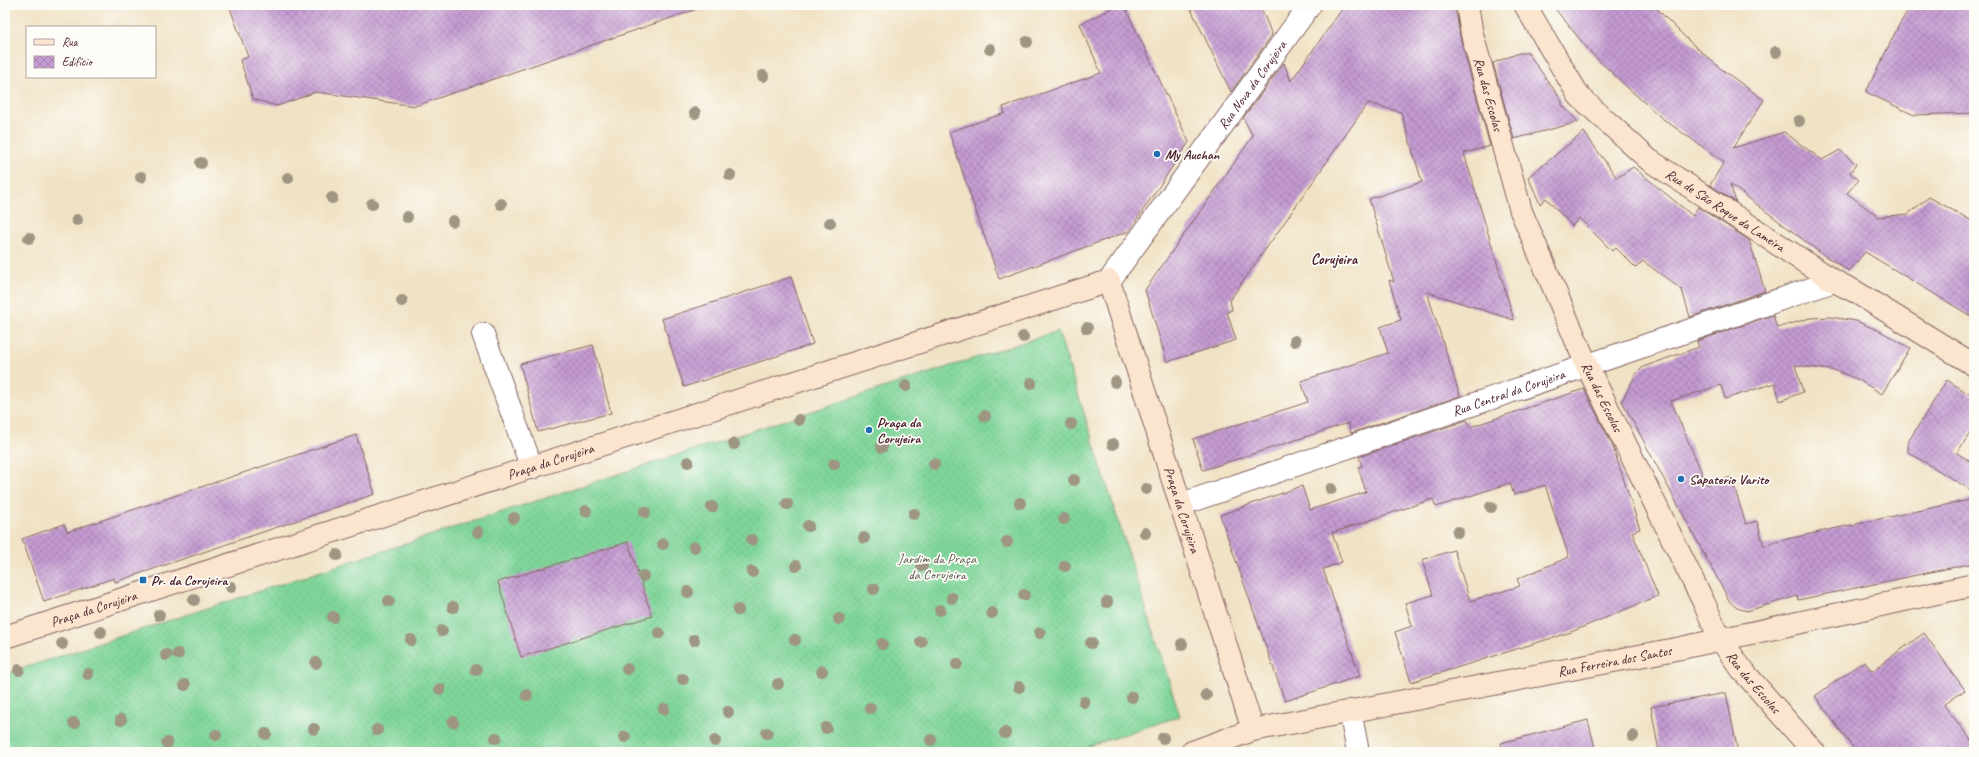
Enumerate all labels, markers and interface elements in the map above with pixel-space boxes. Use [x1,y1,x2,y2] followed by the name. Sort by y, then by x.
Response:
[26,26,156,78] legend
[62,34,79,50] text: Rua
[1214,36,1291,133] street label: Rua Nova da Corujeira
[62,54,94,70] text: Edifício
[1470,56,1507,134] street label: Rua das Escolas
[1165,146,1220,163] place label: My Auchan
[1152,149,1162,159] marker: My Auchan
[1662,165,1789,256] street label: Rua de São Roque da Lameira
[1311,250,1359,269] district label: Corujeira
[1577,359,1627,436] street label: Rua das Escolas
[1450,365,1568,420] street label: Rua Central da Corujeira
[877,414,922,447] place label: Praça da Corujeira
[864,425,874,435] marker: Praça da Corujeira
[505,440,597,483] street label: Praça da Corujeira
[1160,464,1204,556] street label: Praça da Corujeira
[1689,471,1770,488] place label: Sapaterio Varito
[1676,474,1686,484] marker: Sapaterio Varito
[897,550,977,583] park label: Jardim da Praça da Corujeira
[151,572,228,589] place label: Pr. da Corujeira
[138,575,148,585] marker: Pr. da Corujeira
[48,587,140,631] street label: Praça da Corujeira
[1556,642,1674,680] street label: Rua Ferreira dos Santos
[1723,648,1785,718] street label: Rua das Escolas

